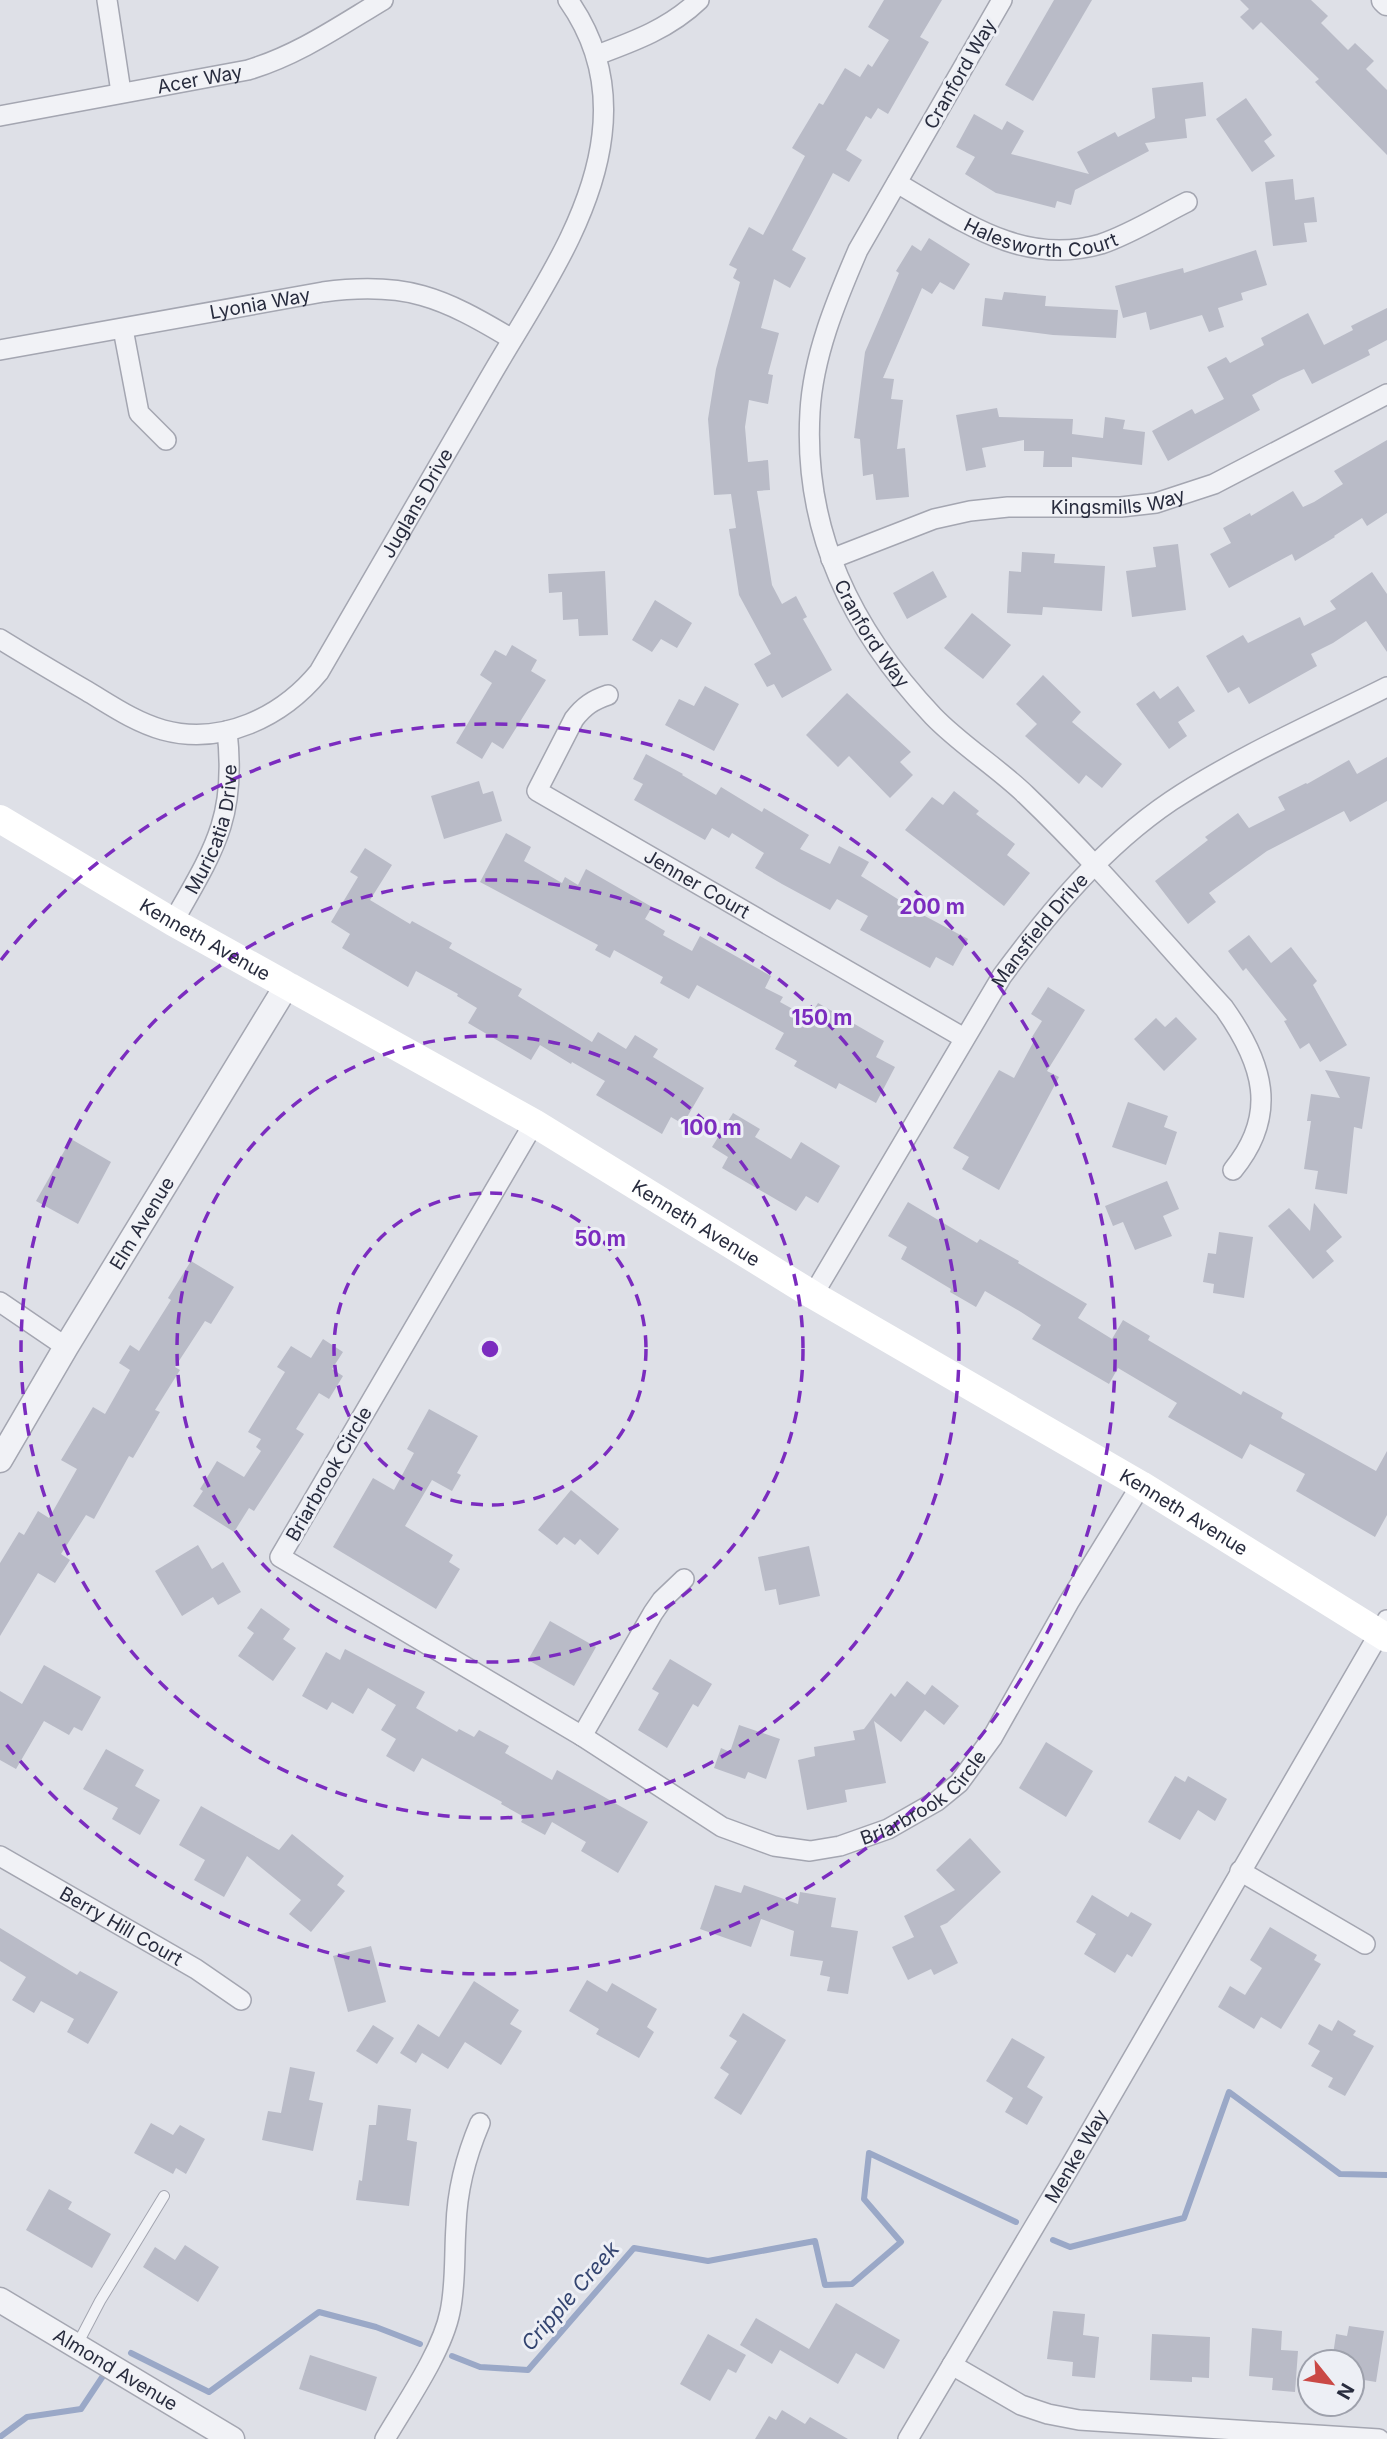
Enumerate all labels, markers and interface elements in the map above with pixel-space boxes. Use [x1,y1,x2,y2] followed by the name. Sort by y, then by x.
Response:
[919,15,1001,133] street label: Cranford Way
[155,60,244,98] street label: Acer Way
[960,213,1121,262] street label: Halesworth Court
[208,283,312,324] street label: Lyonia Way
[376,444,458,562] street label: Juglans Drive
[1051,483,1188,519] street label: Kingsmills Way
[830,576,915,692] street label: Cranford Way
[180,764,241,898] street label: Muricatia Drive
[640,844,754,923] street label: Jenner Court
[986,868,1092,991] street label: Mansfield Drive
[136,893,275,985] street label: Kenneth Avenue
[899,894,965,919] text: 200 m
[792,1005,852,1030] text: 150 m
[680,1115,742,1140] text: 100 m
[105,1172,179,1274] street label: Elm Avenue
[628,1175,764,1271] street label: Kenneth Avenue
[574,1226,626,1251] text: 50 m
[478,1337,502,1361] centre of rings
[281,1403,377,1545] street label: Briarbrook Circle
[1116,1464,1252,1560] street label: Kenneth Avenue
[857,1746,991,1849] street label: Briarbrook Circle
[56,1882,187,1970] street label: Berry Hill Court
[1040,2105,1112,2207] street label: Menke Way
[516,2236,624,2356] water label: Cripple Creek
[50,2323,182,2415] street label: Almond Avenue
[1296,2348,1366,2418] north arrow
[1332,2379,1359,2403] text: N

